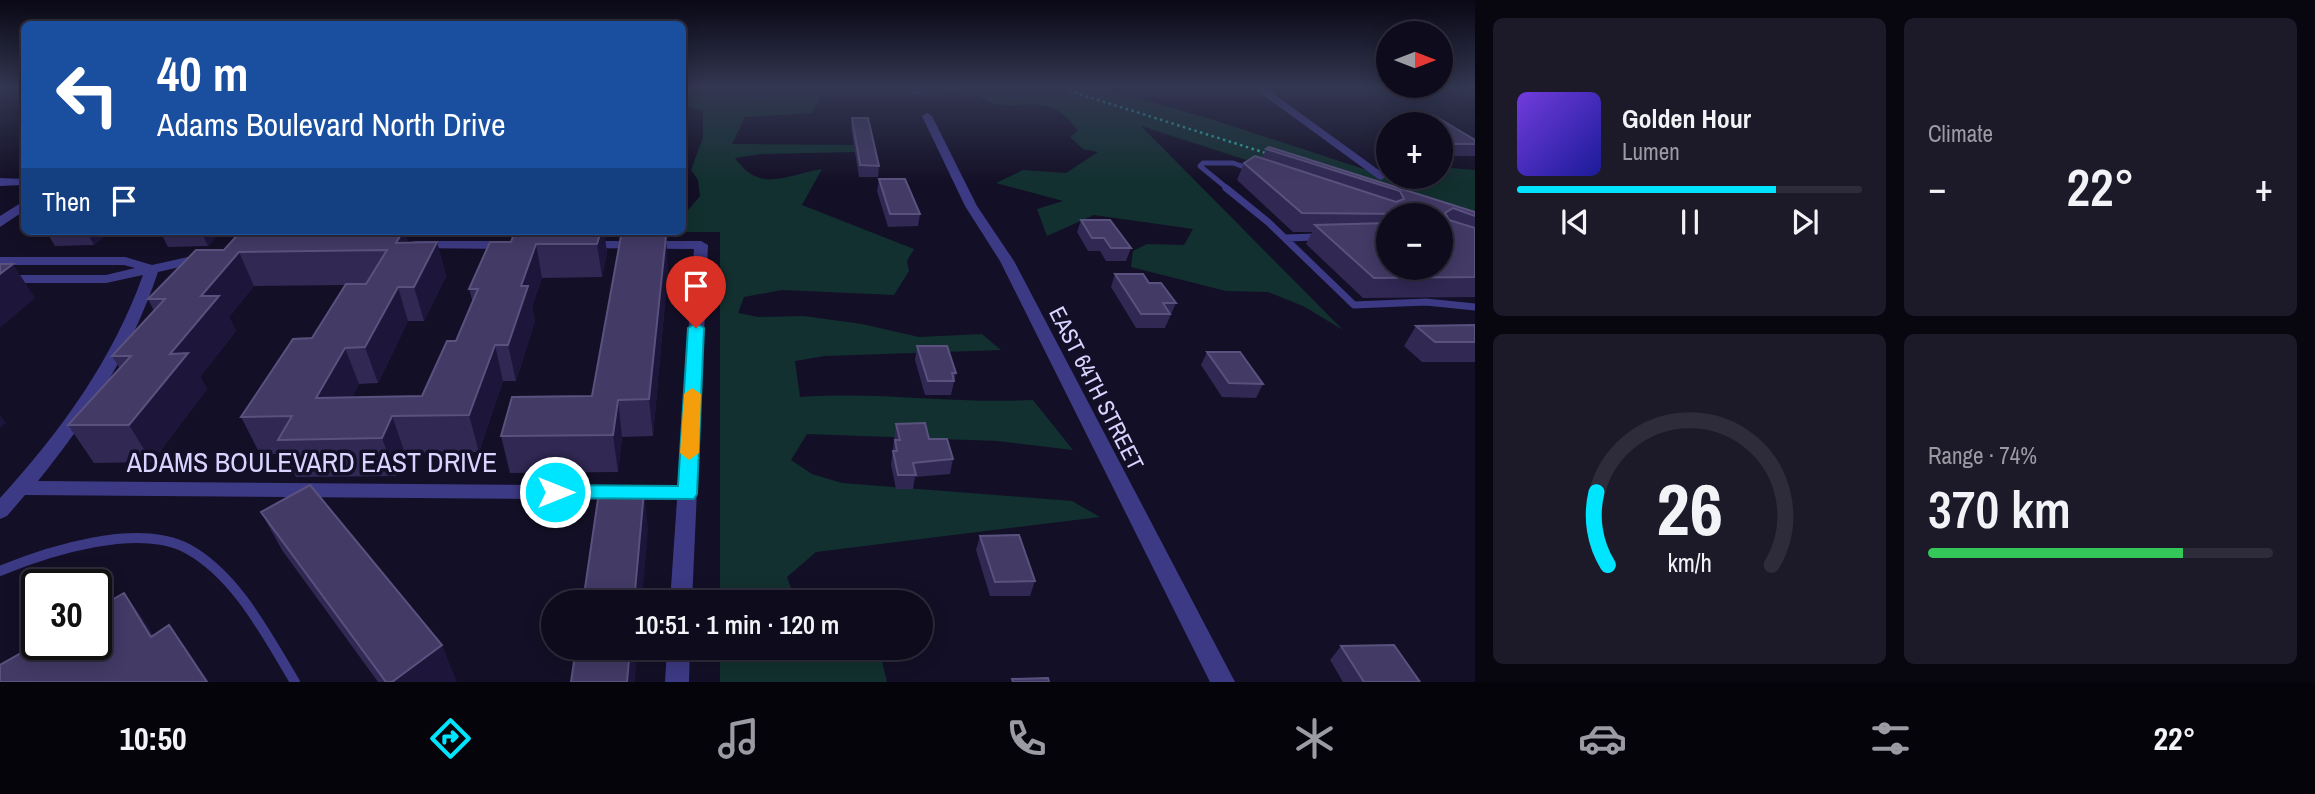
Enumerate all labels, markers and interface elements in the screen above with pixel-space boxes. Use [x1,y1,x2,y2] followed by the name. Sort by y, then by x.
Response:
[1376,21,1452,98] north arrow
[1376,21,1453,280] map controls
[157,40,249,106] text: 40 m
[42,49,133,140] icon: left
[1622,101,1751,136] text: Golden Hour
[157,103,506,146] text: Adams Boulevard North Drive
[1376,112,1453,189] button: +
[1928,118,1993,149] text: Climate
[1622,136,1680,167] text: Lumen
[2066,152,2135,222] text: 22°
[1928,162,1946,213] text: −
[2255,162,2273,213] text: +
[105,182,143,220] icon: arrive
[42,184,91,219] text: Then
[1376,203,1453,280] button: −
[1556,203,1594,241] icon: previous
[1671,203,1709,241] icon: pause
[1786,203,1824,241] icon: next
[666,256,726,328] pin
[677,267,715,305] icon: arrive
[1042,301,1152,476] street label: EAST 64TH STREET
[1928,440,2037,471] text: Range · 74%
[126,443,497,481] street label: ADAMS BOULEVARD EAST DRIVE
[518,455,592,529] position arrow
[1656,460,1723,558] text: 26
[1928,474,2071,544] text: 370 km
[1667,546,1712,580] text: km/h
[21,569,112,660] speed limit sign: 30
[635,607,839,642] text: 10:51 · 1 min · 120 m
[426,714,475,763] icon: directions
[714,714,763,763] icon: music
[1002,714,1051,763] icon: phone
[1290,714,1339,763] icon: climate
[1578,714,1627,763] icon: car
[1866,714,1915,763] icon: filters
[119,717,187,760] text: 10:50
[2153,717,2195,760] text: 22°

